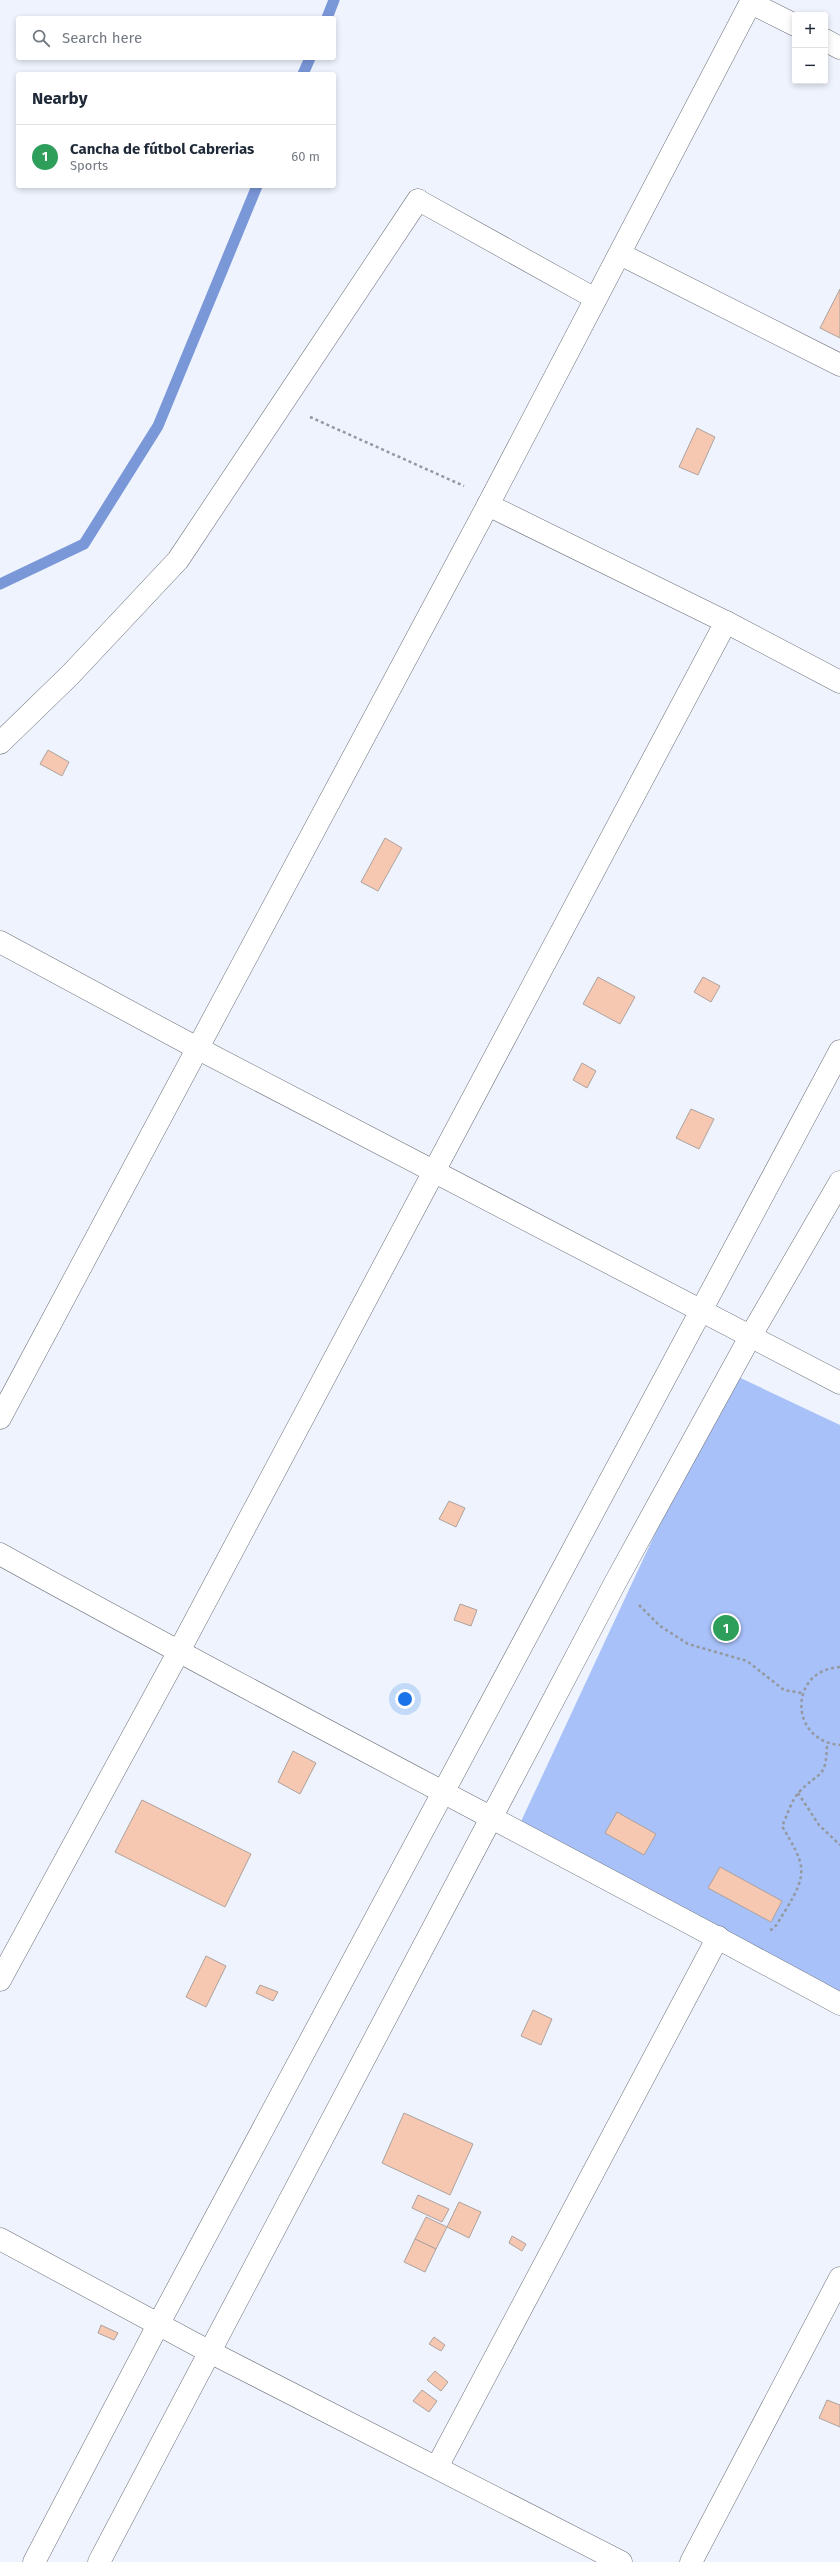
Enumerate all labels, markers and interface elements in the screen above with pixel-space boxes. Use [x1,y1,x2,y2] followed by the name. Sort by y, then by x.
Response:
[792,12,828,84] map controls
[792,12,828,48] button: +
[16,16,336,60] search box
[30,27,52,49] icon: search
[62,29,142,47] text: Search here
[792,48,828,84] button: −
[32,88,87,109] text: Nearby
[70,140,254,158] text: Cancha de fútbol Cabrerias
[42,149,48,164] text: 1
[291,149,320,164] text: 60 m
[70,158,108,173] text: Sports
[713,1613,739,1643] pin: 1
[395,1689,415,1709] your location

